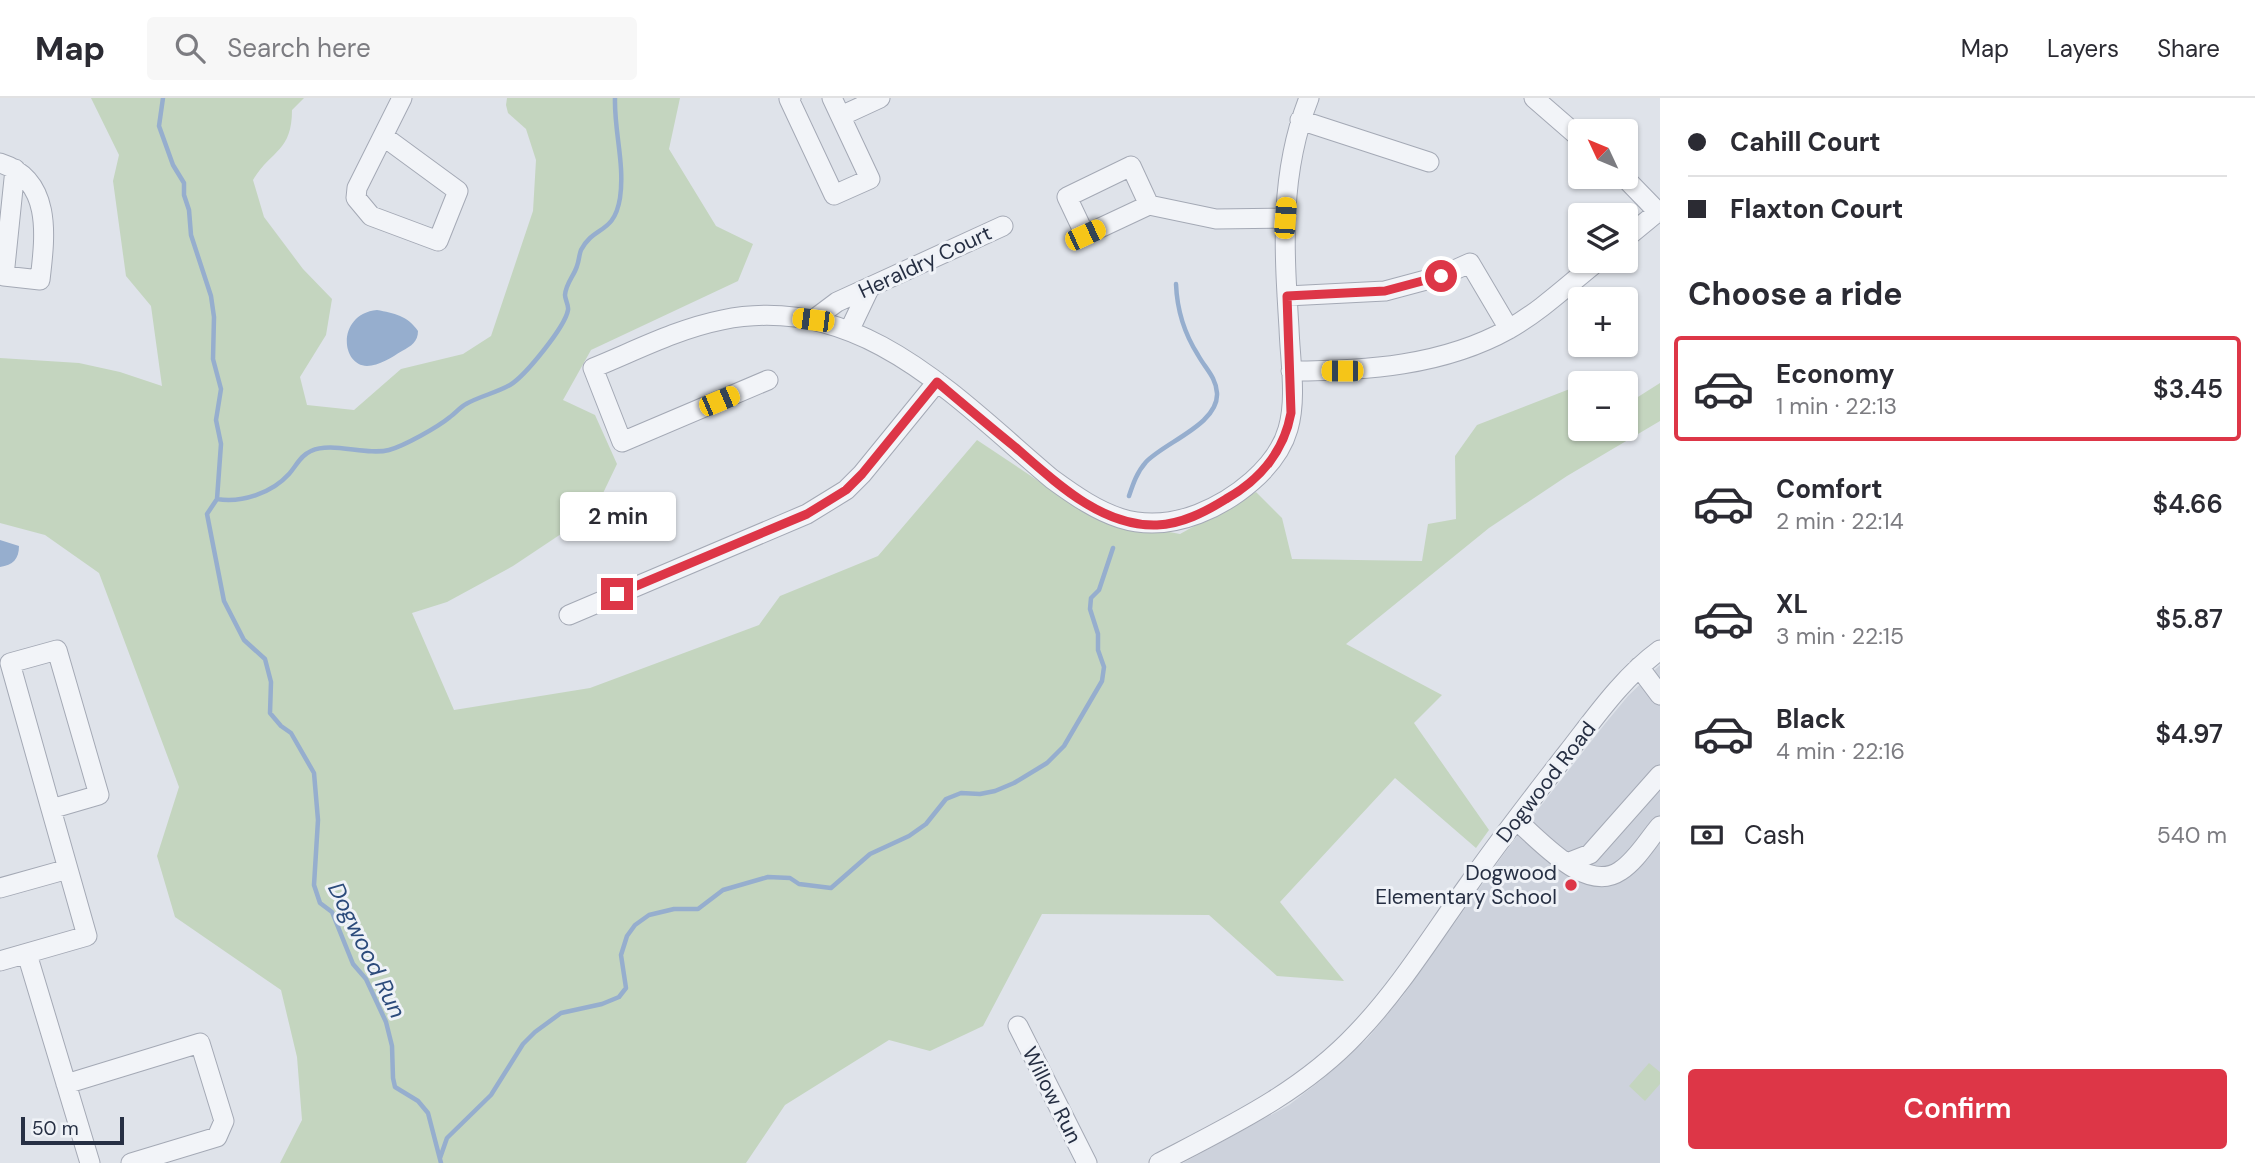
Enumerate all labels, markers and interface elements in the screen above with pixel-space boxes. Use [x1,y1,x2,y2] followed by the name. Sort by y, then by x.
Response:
[147,17,637,80] search box
[35,27,105,70] text: Map
[171,29,209,67] icon: search
[227,31,371,65] text: Search here
[1961,33,2009,64] text: Map
[2047,33,2119,64] text: Layers
[2157,33,2220,64] text: Share
[1568,119,1638,189] north arrow
[1568,119,1638,441] map controls
[1730,125,1881,159] text: Cahill Court
[1730,192,1903,226] text: Flaxton Court
[1274,196,1297,240] car
[1568,203,1638,273] button: layers
[1062,217,1109,253] car
[854,219,996,305] street label: Heraldry Court
[1425,260,1457,292] route start
[1688,273,1903,315] text: Choose a ride
[1568,287,1638,357] button: +
[791,307,836,333] car
[1692,357,1755,420] icon: car
[1776,357,1894,391] text: Economy
[1322,361,1364,382] car
[1568,371,1638,441] button: −
[2153,372,2223,406] text: $3.45
[696,383,743,419] car
[1776,391,1897,421] text: 1 min · 22:13
[1692,472,1755,535] icon: car
[1776,472,1882,506] text: Comfort
[2153,487,2223,521] text: $4.66
[559,492,675,542] callout: 2 min
[588,501,648,531] text: 2 min
[1776,506,1904,536] text: 2 min · 22:14
[601,578,633,610] route end
[1692,587,1755,650] icon: car
[1776,587,1808,621] text: XL
[2155,602,2223,636] text: $5.87
[1776,621,1904,651] text: 3 min · 22:15
[1692,702,1755,765] icon: car
[1776,702,1846,736] text: Black
[1490,716,1602,848] street label: Dogwood Road
[2156,717,2223,751] text: $4.97
[1776,736,1905,766] text: 4 min · 22:16
[1688,816,1726,854] icon: cash
[1744,818,1805,852] text: Cash
[2157,820,2227,850] text: 540 m
[1375,859,1557,911] place label: Dogwood Elementary School
[321,877,413,1023] water label: Dogwood Run
[1563,877,1579,893] marker: Dogwood Elementary School
[1016,1042,1088,1148] street label: Willow Run
[1688,1069,2227,1149] button: Confirm
[21,1114,124,1146] scale bar
[32,1116,79,1141] text: 50 m

